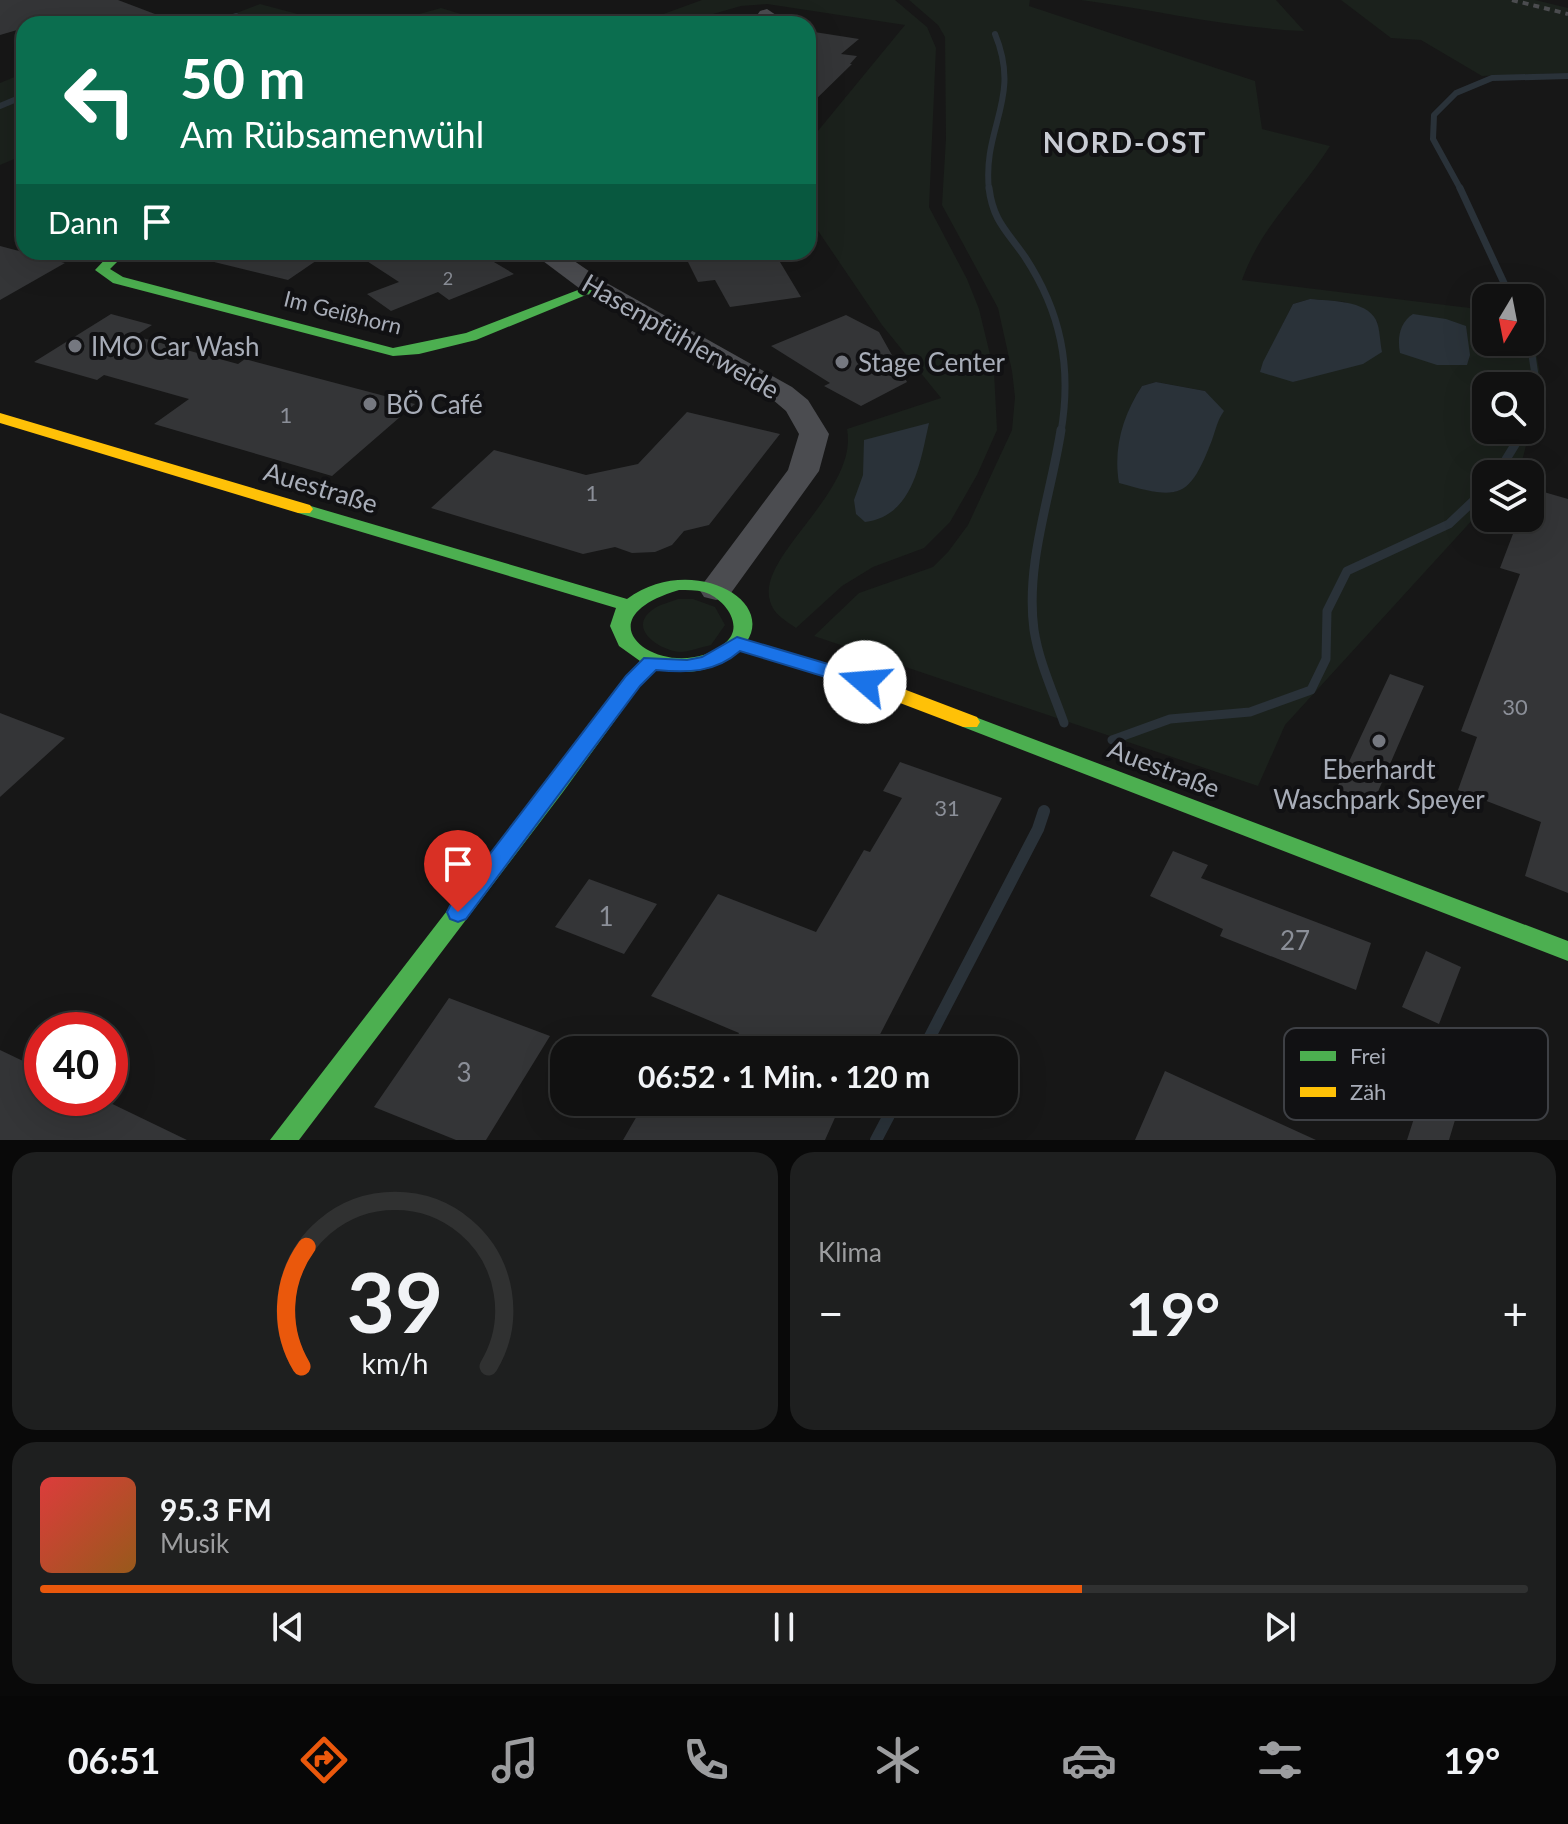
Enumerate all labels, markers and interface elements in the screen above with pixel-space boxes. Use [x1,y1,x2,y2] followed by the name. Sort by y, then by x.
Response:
[180,44,305,111] text: 50 m
[48,48,152,152] icon: left
[180,112,484,156] text: Am Rübsamenwühl
[1043,125,1207,159] district label: NORD-OST
[135,200,179,244] icon: arrive
[48,204,119,240] text: Dann
[443,267,453,289] house number: 2
[577,267,785,405] street label: Hasenpfühlerweide
[281,284,405,340] street label: Im Geißhorn
[1472,284,1544,356] north arrow
[1472,284,1544,532] map controls
[91,330,260,362] place label: IMO Car Wash
[66,337,84,355] marker: IMO Car Wash
[858,346,1006,378] place label: Stage Center
[833,353,851,371] marker: Stage Center
[1472,372,1544,444] button: search
[386,388,483,420] place label: BÖ Café
[361,395,379,413] marker: BÖ Café
[280,401,292,428] house number: 1
[260,455,382,519] street label: Auestraße
[1472,460,1544,532] button: layers
[586,479,598,506] house number: 1
[823,640,907,724] position arrow
[1502,693,1528,720] house number: 30
[1104,732,1224,804] street label: Auestraße
[1370,732,1388,750] marker: Eberhardt Waschpark Speyer
[1273,753,1485,815] place label: Eberhardt Waschpark Speyer
[934,794,960,821] house number: 31
[424,830,492,912] pin
[436,842,480,886] icon: arrive
[598,900,614,932] house number: 1
[1280,924,1310,956] house number: 27
[24,1012,128,1116] speed limit sign: 40
[1284,1028,1548,1120] legend
[1350,1042,1386,1069] text: Frei
[456,1056,472,1088] house number: 3
[638,1058,930,1094] text: 06:52 · 1 Min. · 120 m
[1350,1078,1386,1105] text: Zäh
[818,1236,882,1268] text: Klima
[347,1251,443,1351] text: 39
[1126,1277,1220,1349] text: 19°
[818,1287,844,1339] text: −
[1502,1287,1528,1339] text: +
[362,1346,428,1380] text: km/h
[160,1491,272,1527] text: 95.3 FM
[160,1527,229,1559] text: Musik
[266,1605,310,1649] icon: previous
[762,1605,806,1649] icon: pause
[1258,1605,1302,1649] icon: next
[296,1732,352,1788] icon: directions
[487,1732,543,1788] icon: music
[678,1732,734,1788] icon: phone
[870,1732,926,1788] icon: climate
[1061,1732,1117,1788] icon: car
[1252,1732,1308,1788] icon: filters
[68,1738,160,1782] text: 06:51
[1444,1738,1500,1782] text: 19°

